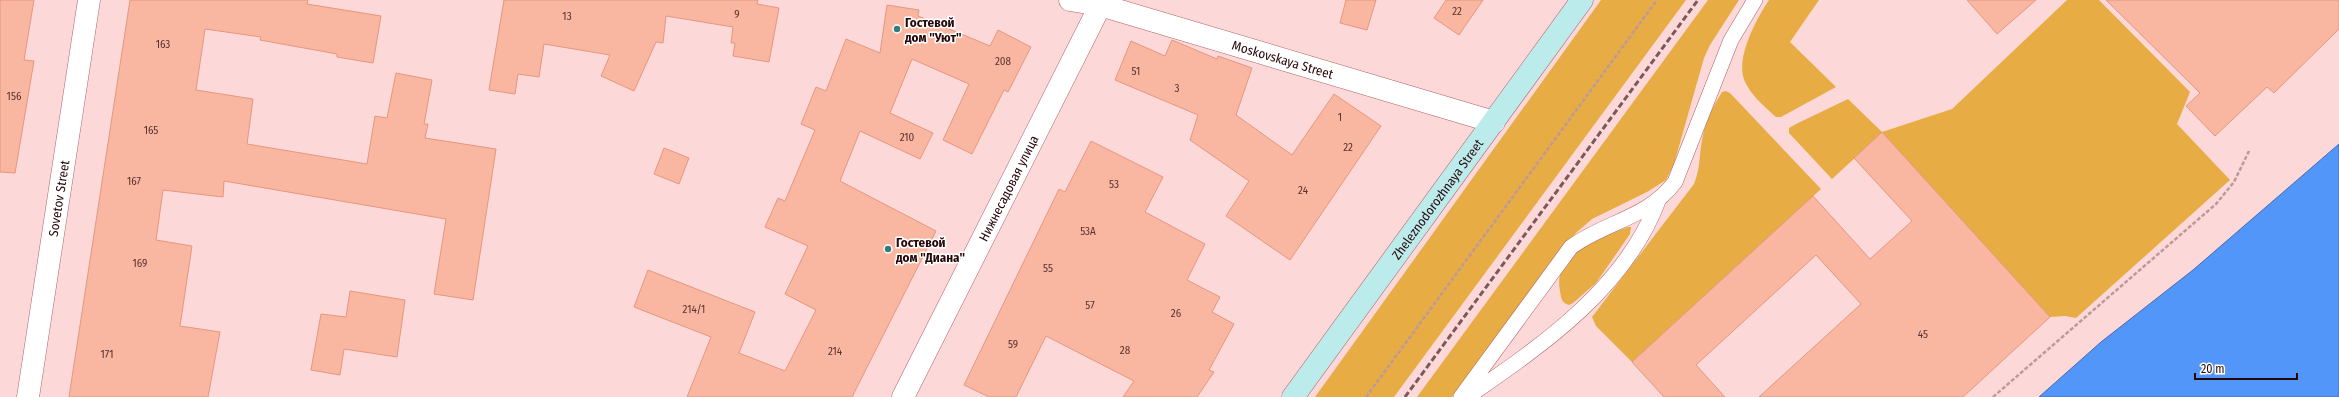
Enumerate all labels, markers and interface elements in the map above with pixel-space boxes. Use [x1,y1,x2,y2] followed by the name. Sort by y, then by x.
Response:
[1452,5,1462,18] house number: 22
[734,8,740,21] house number: 9
[562,10,572,23] house number: 13
[904,15,962,45] place label: Гостевой дом "Уют"
[892,24,902,34] marker: Гостевой дом "Уют"
[156,38,170,51] house number: 163
[1230,38,1336,82] street label: Moskovskaya Street
[995,55,1012,68] house number: 208
[1132,65,1140,78] house number: 51
[1175,82,1180,95] house number: 3
[7,90,22,103] house number: 156
[1338,111,1342,124] house number: 1
[144,124,158,137] house number: 165
[900,131,915,144] house number: 210
[976,133,1042,244] street label: Нижнесадовая улица
[1389,136,1487,262] street label: Zheleznodorozhnaya Street
[1343,141,1353,154] house number: 22
[46,158,72,238] street label: Sovetov Street
[127,175,142,188] house number: 167
[1109,178,1119,191] house number: 53
[1298,184,1309,197] house number: 24
[1080,225,1096,238] house number: 53А
[895,235,965,265] place label: Гостевой дом "Диана"
[883,244,893,254] marker: Гостевой дом "Диана"
[133,257,147,270] house number: 169
[1043,262,1053,275] house number: 55
[1085,299,1095,312] house number: 57
[683,303,705,316] house number: 214/1
[1171,307,1182,320] house number: 26
[1918,328,1928,341] house number: 45
[1008,338,1018,351] house number: 59
[1120,344,1131,357] house number: 28
[828,345,843,358] house number: 214
[101,348,113,361] house number: 171
[2195,355,2297,381] scale bar
[2201,362,2225,376] text: 20 m

